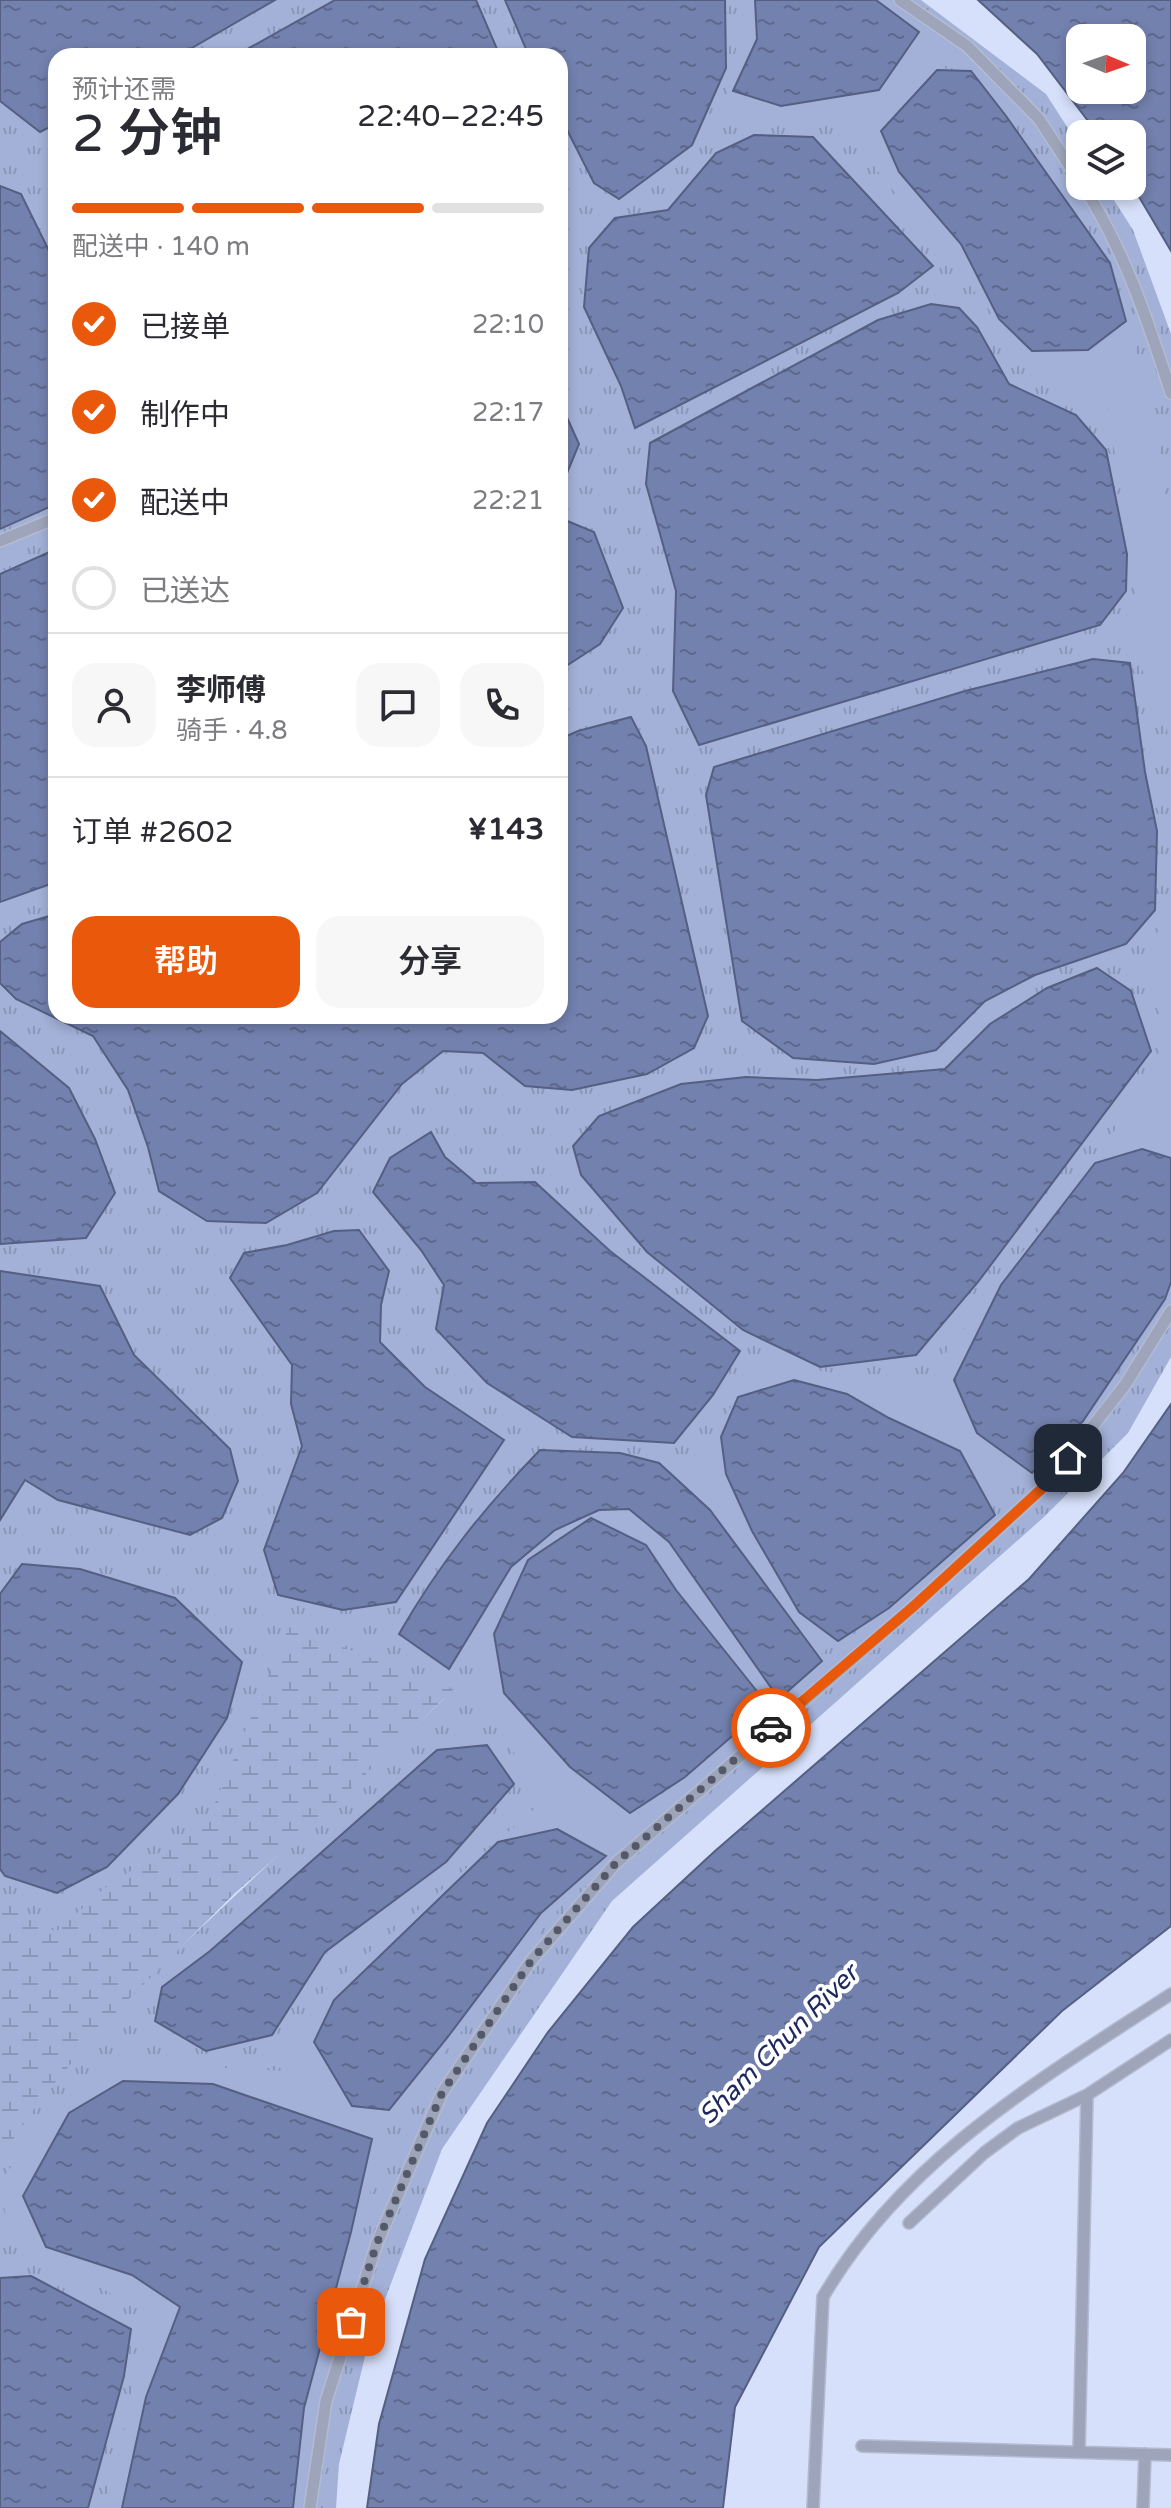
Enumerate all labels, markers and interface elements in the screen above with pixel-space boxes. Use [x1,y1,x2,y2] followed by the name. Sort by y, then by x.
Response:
[1066,24,1146,104] north arrow
[1066,24,1146,200] map controls
[72,74,176,105] text: 预计还需
[357,98,544,135] text: 22:40–22:45
[72,103,222,166] text: 2 分钟
[1066,120,1146,200] button: layers
[72,231,250,262] text: 配送中 · 140 m
[72,302,116,346] icon: check
[140,309,230,346] text: 已接单
[472,309,544,340] text: 22:10
[72,390,116,434] icon: check
[140,397,230,434] text: 制作中
[472,397,544,428] text: 22:17
[72,478,116,522] icon: check
[140,485,230,522] text: 配送中
[472,485,544,516] text: 22:21
[140,573,230,610] text: 已送达
[72,663,156,747] button: person
[356,663,440,747] button: chat
[460,663,544,747] button: phone
[176,672,266,709] text: 李师傅
[176,715,288,746] text: 骑手 · 4.8
[468,811,544,848] text: ¥143
[72,814,234,851] text: 订单 #2602
[72,916,300,1008] button: 帮助
[316,916,544,1008] button: 分享
[1034,1424,1102,1492] pin
[1046,1436,1090,1480] icon: home
[731,1688,811,1768] courier
[749,1706,793,1750] icon: car
[692,1956,867,2130] water label: Sham Chun River
[317,2288,385,2356] pin
[329,2300,373,2344] icon: bag

